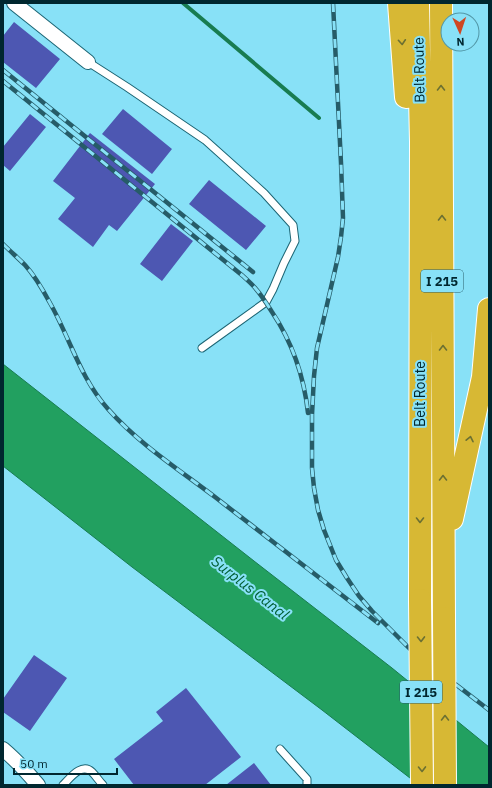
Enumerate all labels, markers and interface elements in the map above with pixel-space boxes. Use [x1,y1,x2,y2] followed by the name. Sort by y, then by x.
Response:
[440,12,480,52] north arrow
[456,35,465,49] text: N
[409,37,429,103] street label: Belt Route
[397,39,406,45] one-way arrow
[437,85,445,91] one-way arrow
[438,215,446,221] one-way arrow
[421,270,463,292] road number: I 215
[439,345,447,351] one-way arrow
[411,361,429,427] street label: Belt Route
[465,436,473,442] one-way arrow
[439,475,447,481] one-way arrow
[416,517,424,523] one-way arrow
[208,552,293,624] water label: Surplus Canal
[417,636,425,642] one-way arrow
[400,681,442,703] road number: I 215
[440,715,449,721] one-way arrow
[14,750,117,776] scale bar
[20,756,48,771] text: 50 m
[418,766,426,772] one-way arrow

